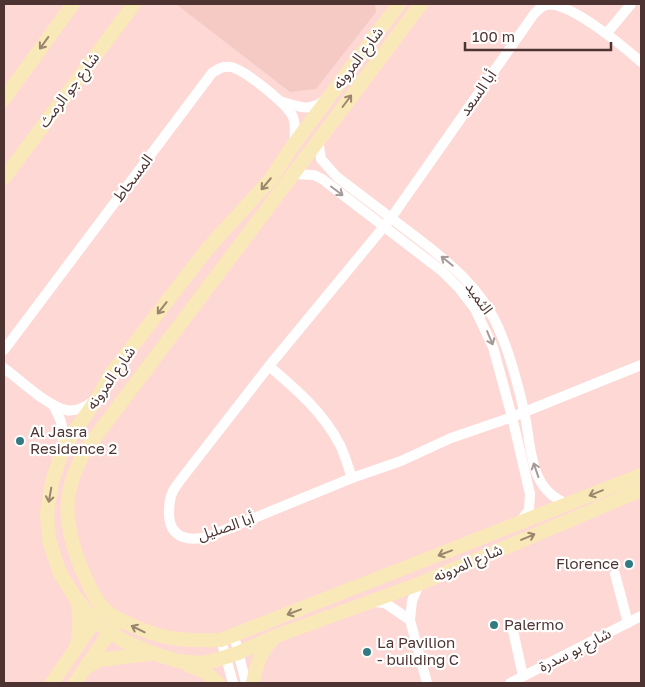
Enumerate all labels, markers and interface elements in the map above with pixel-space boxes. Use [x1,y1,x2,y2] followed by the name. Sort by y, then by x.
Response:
[465,20,611,52] scale bar
[328,23,390,94] street label: شارع المرونه
[472,27,515,45] text: 100 m
[39,36,49,50] one-way arrow
[34,48,106,133] street label: شارع جو الرمث
[455,66,500,119] street label: أبا السعد
[342,95,353,108] one-way arrow
[109,150,156,205] street label: المسحاط
[260,177,272,190] one-way arrow
[330,186,344,196] one-way arrow
[441,256,454,267] one-way arrow
[462,278,497,317] street label: الثميد
[157,301,167,315] one-way arrow
[486,331,495,346] one-way arrow
[82,342,142,415] street label: شارع المرونه
[30,422,117,457] place label: Al Jasra Residence 2
[14,435,26,447] marker: Al Jasra Residence 2
[531,463,540,479] one-way arrow
[45,486,55,502] one-way arrow
[589,488,604,498] one-way arrow
[195,508,257,545] street label: أبا الصليل
[520,531,535,541] one-way arrow
[430,539,507,588] street label: شارع المرونه
[438,548,453,558] one-way arrow
[556,554,619,572] place label: Florence
[623,558,635,570] marker: Florence
[287,608,302,617] one-way arrow
[504,615,564,633] place label: Palermo
[488,619,500,631] marker: Palermo
[131,623,146,633] one-way arrow
[535,623,616,679] street label: شارع بو سدرة
[377,633,459,668] place label: La Pavilion - building C
[361,646,373,658] marker: La Pavilion - building C

